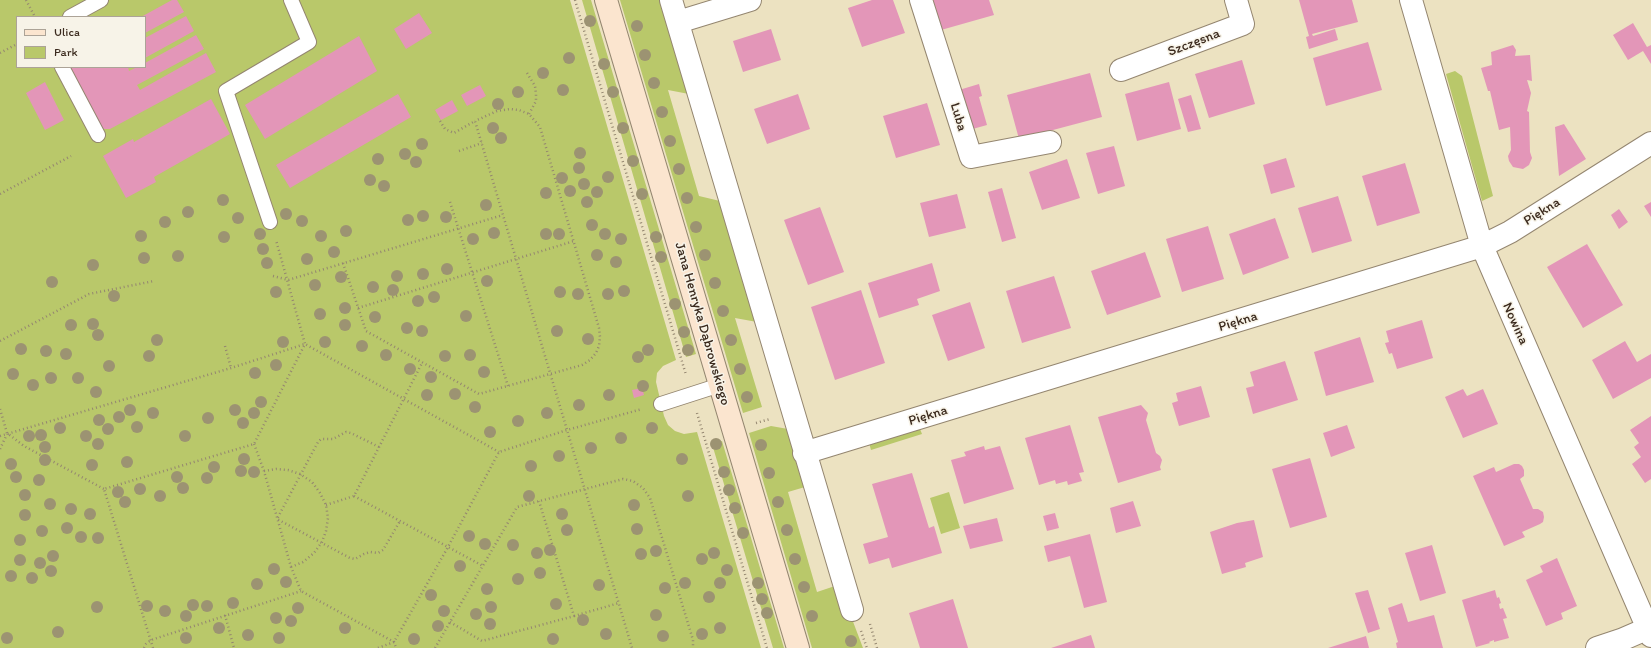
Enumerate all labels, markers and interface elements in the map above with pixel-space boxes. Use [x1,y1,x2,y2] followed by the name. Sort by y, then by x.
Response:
[16,16,146,68] legend
[54,25,80,39] text: Ulica
[1165,25,1223,61] street label: Szczęsna
[54,45,78,59] text: Park
[946,101,970,133] street label: Luba
[1521,194,1563,230] street label: Piękna
[671,240,733,408] street label: Jana Henryka Dąbrowskiego
[1498,300,1532,348] street label: Nowina
[1216,308,1260,336] street label: Piękna
[906,402,950,430] street label: Piękna

